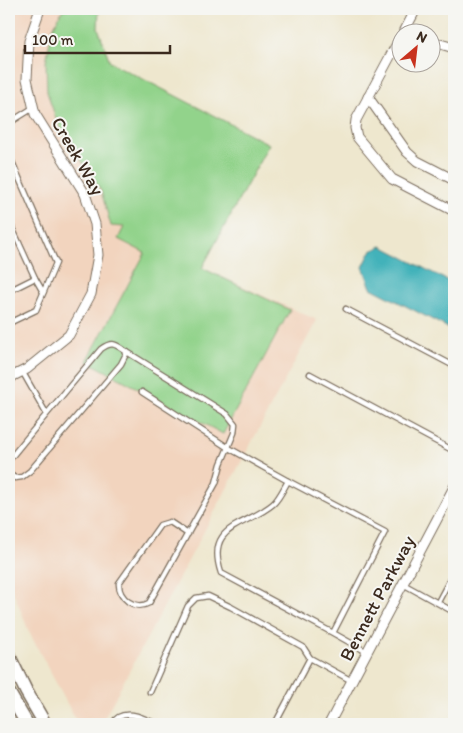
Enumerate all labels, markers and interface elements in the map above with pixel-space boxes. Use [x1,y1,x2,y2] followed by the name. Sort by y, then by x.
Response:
[25,22,170,54] scale bar
[390,22,440,72] north arrow
[414,27,430,47] text: N
[32,31,74,49] text: 100 m
[46,113,110,199] street label: Creek Way
[334,531,420,665] street label: Bennett Parkway

